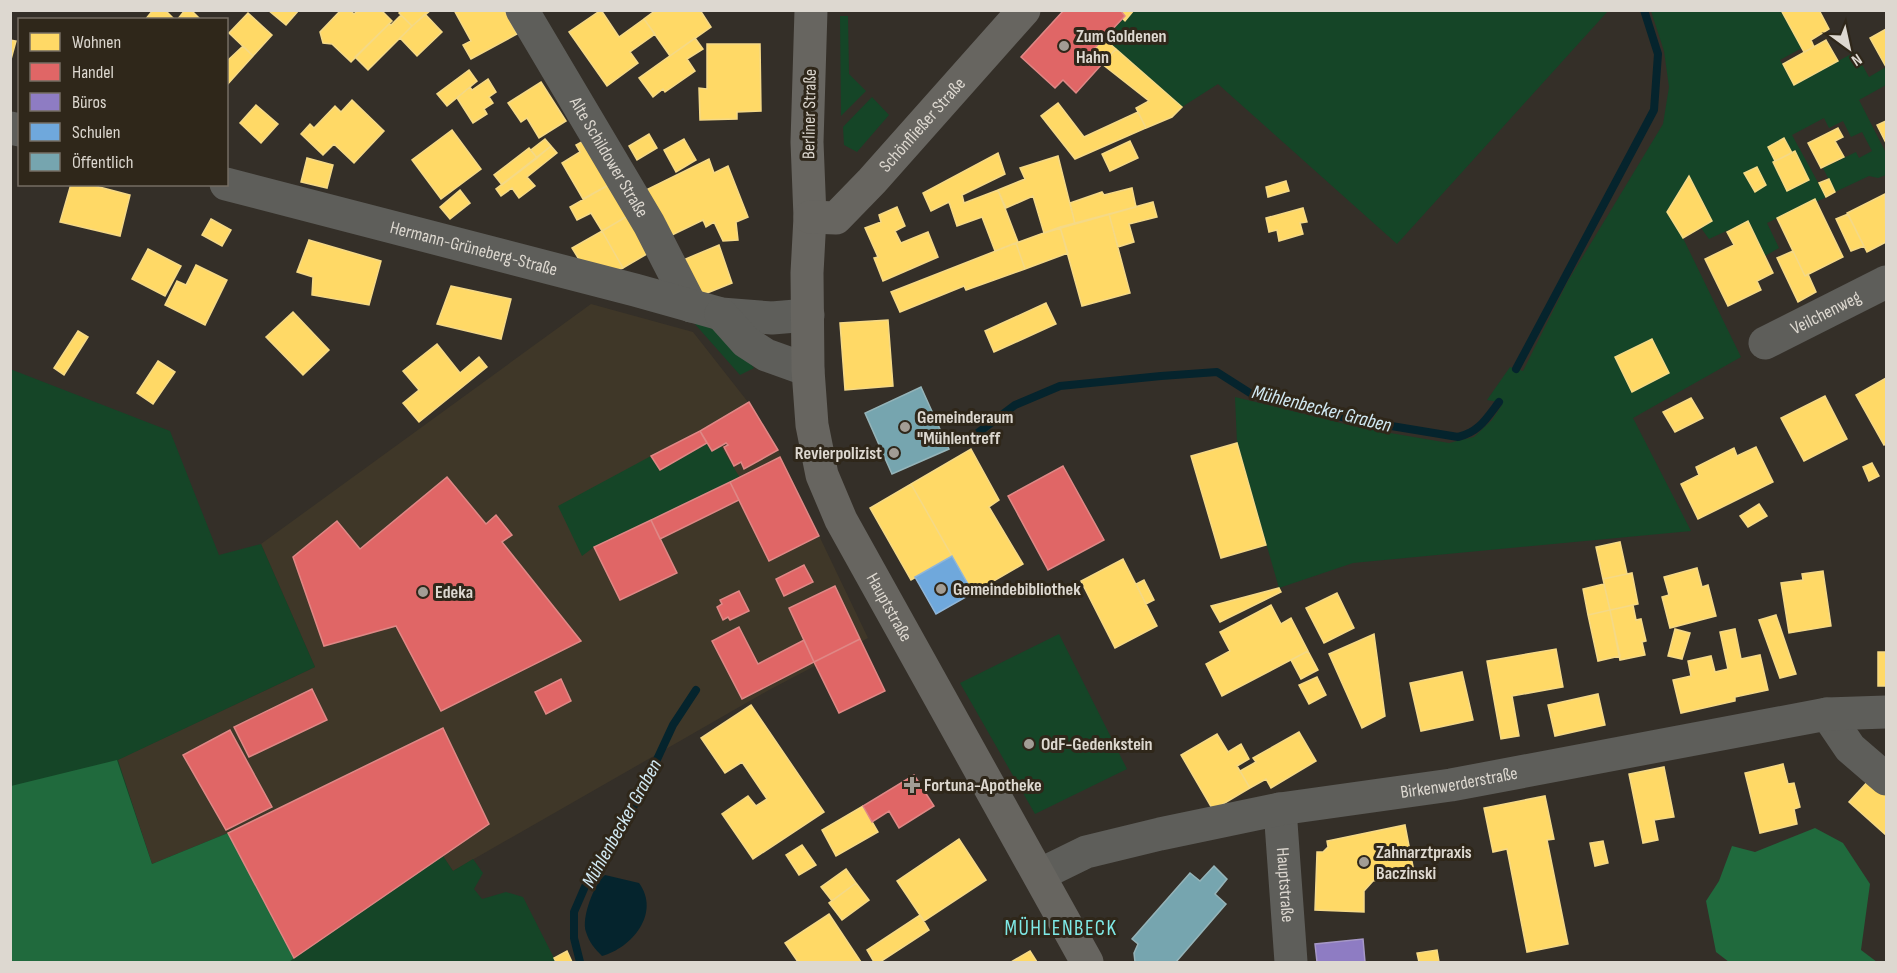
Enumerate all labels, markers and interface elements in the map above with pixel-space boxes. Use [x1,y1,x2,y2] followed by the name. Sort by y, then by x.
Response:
[18,18,228,186] legend
[1819,18,1879,78] north arrow
[1076,26,1167,68] place label: Zum Goldenen Hahn
[72,32,121,53] text: Wohnen
[1057,39,1071,53] marker: Zum Goldenen Hahn
[1848,49,1865,70] text: N
[72,62,114,83] text: Handel
[798,69,821,159] street label: Berliner Straße
[875,73,970,177] street label: Schönfließer Straße
[72,92,106,113] text: Büros
[565,92,653,221] street label: Alte Schildower Straße
[72,122,120,143] text: Schulen
[72,152,133,173] text: Öffentlich
[388,217,560,280] street label: Hermann-Grüneberg-Straße
[1787,286,1865,339] street label: Veilchenweg
[1249,380,1394,438] water label: Mühlenbecker Graben
[917,407,1014,449] place label: Gemeinderaum "Mühlentreff
[898,420,912,434] marker: Gemeinderaum "Mühlentreff
[795,443,882,464] place label: Revierpolizist
[887,446,901,460] marker: Revierpolizist
[862,570,917,645] street label: Hauptstraße
[953,579,1081,600] place label: Gemeindebibliothek
[435,582,473,603] place label: Edeka
[934,582,948,596] marker: Gemeindebibliothek
[416,585,430,599] marker: Edeka
[1041,734,1152,755] place label: OdF-Gedenkstein
[1022,737,1036,751] marker: OdF-Gedenkstein
[577,755,667,892] water label: Mühlenbecker Graben
[1399,763,1519,803] street label: Birkenwerderstraße
[924,775,1042,796] place label: Fortuna-Apotheke
[905,778,919,792] marker: Fortuna-Apotheke
[1376,842,1472,884] place label: Zahnarztpraxis Baczinski
[1272,847,1298,923] street label: Hauptstraße
[1357,855,1371,869] marker: Zahnarztpraxis Baczinski
[1004,916,1118,941] district label: MÜHLENBECK

